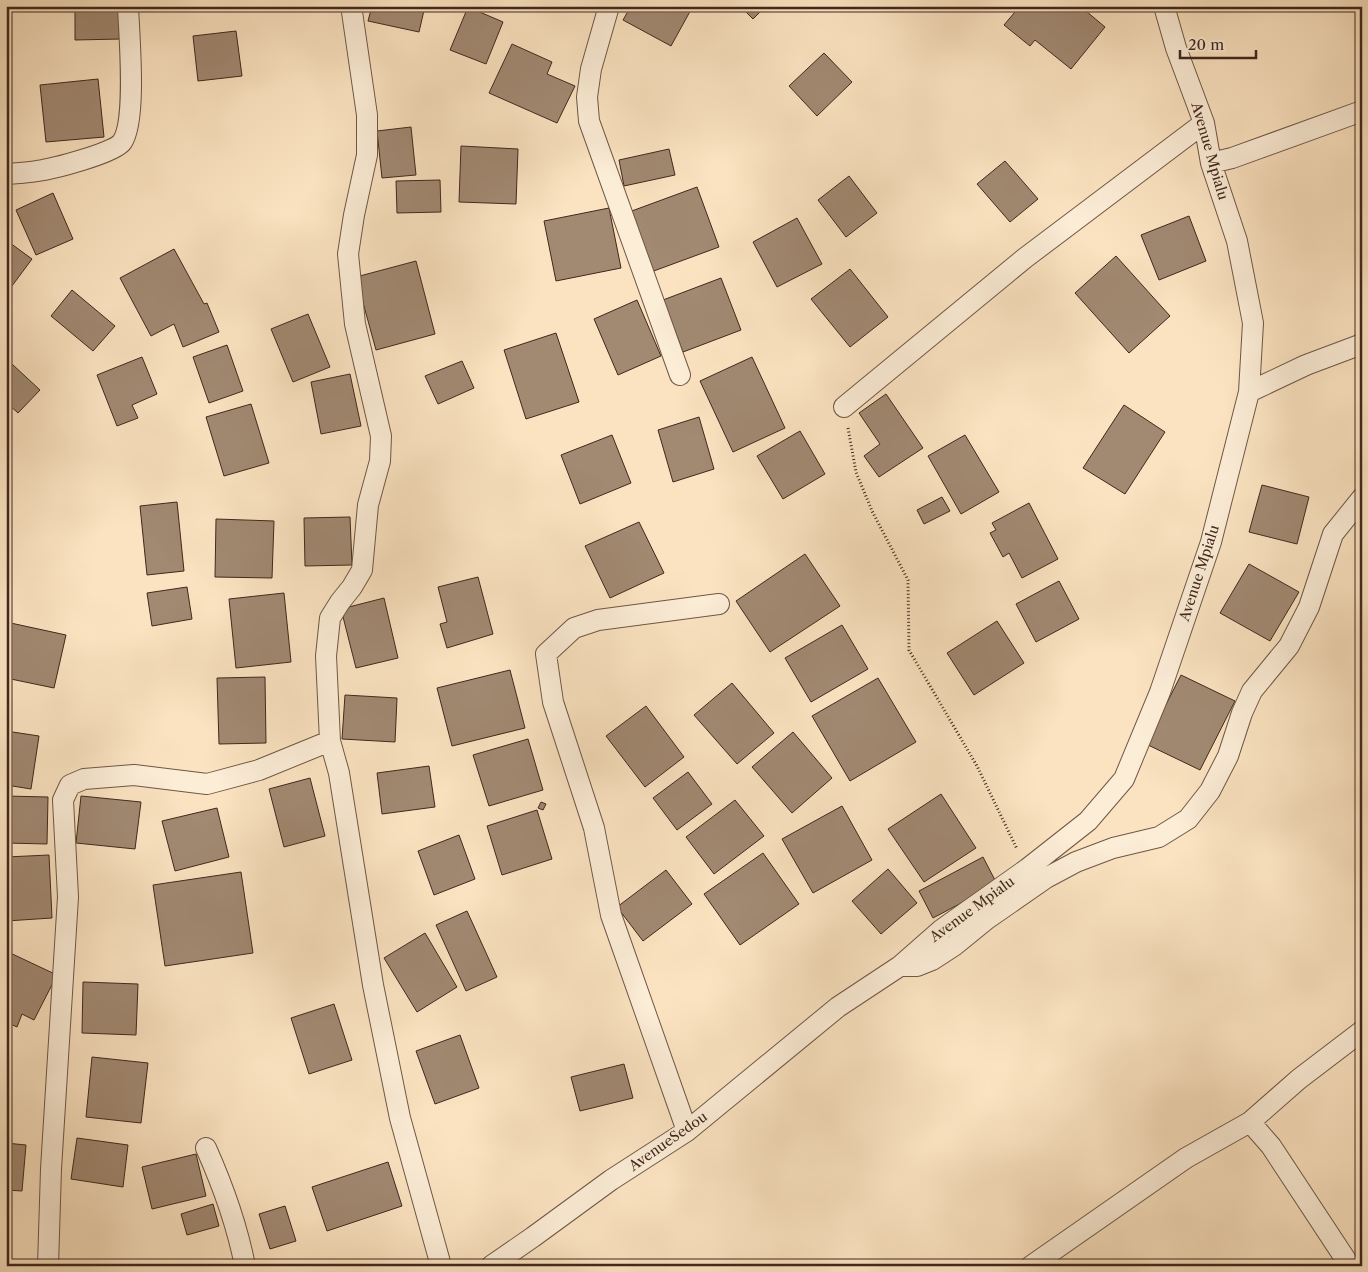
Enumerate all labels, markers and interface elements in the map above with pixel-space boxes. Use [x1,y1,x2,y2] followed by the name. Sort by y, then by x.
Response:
[1180,28,1257,60] scale bar
[1188,35,1224,54] text: 20 m
[1187,99,1233,202] street label: Avenue Mpialu
[1175,522,1223,625] street label: Avenue Mpialu
[925,872,1018,946] street label: Avenue Mpialu
[624,1107,711,1175] street label: AvenueSedou

